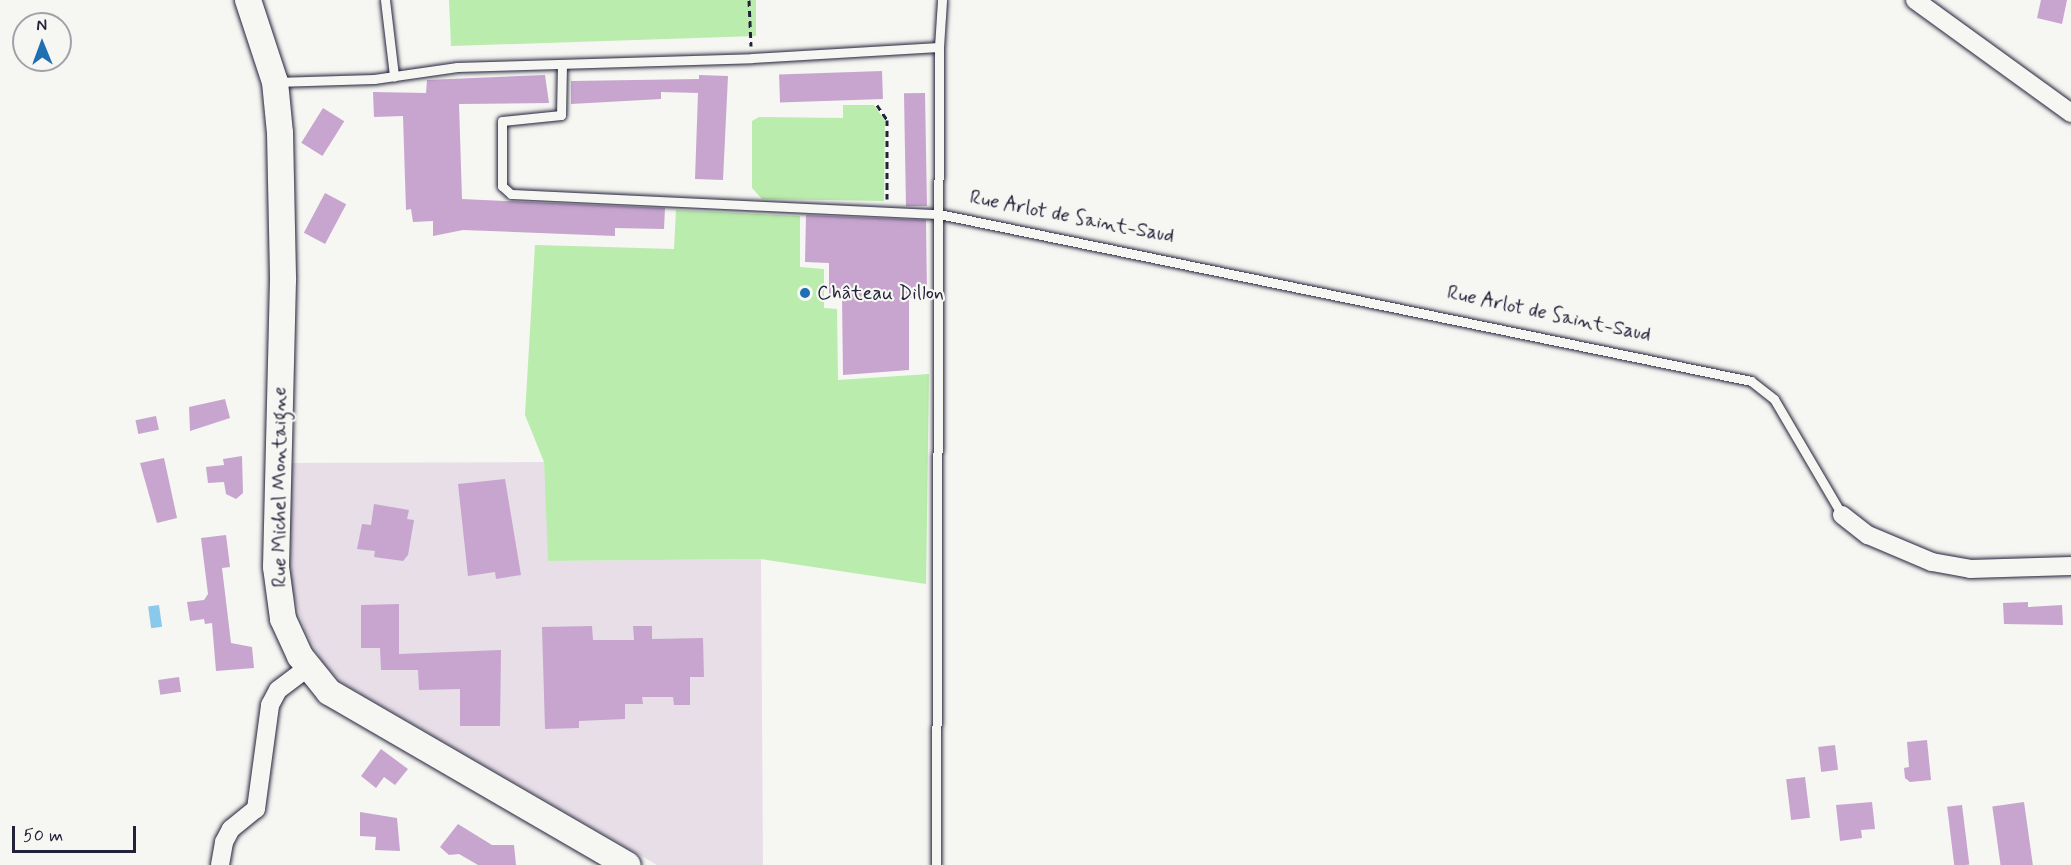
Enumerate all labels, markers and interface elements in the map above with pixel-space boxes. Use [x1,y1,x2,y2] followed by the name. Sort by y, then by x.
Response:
[12,12,72,72] north arrow
[36,15,47,36] text: N
[971,186,1173,248] street label: Rue Arlot de Saint-Saud
[817,281,944,305] place label: Château Dillon
[1448,281,1650,347] street label: Rue Arlot de Saint-Saud
[798,286,812,300] marker: Château Dillon
[268,393,292,581] street label: Rue Michel Montaigne
[15,814,140,852] scale bar
[23,824,63,848] text: 50 m

